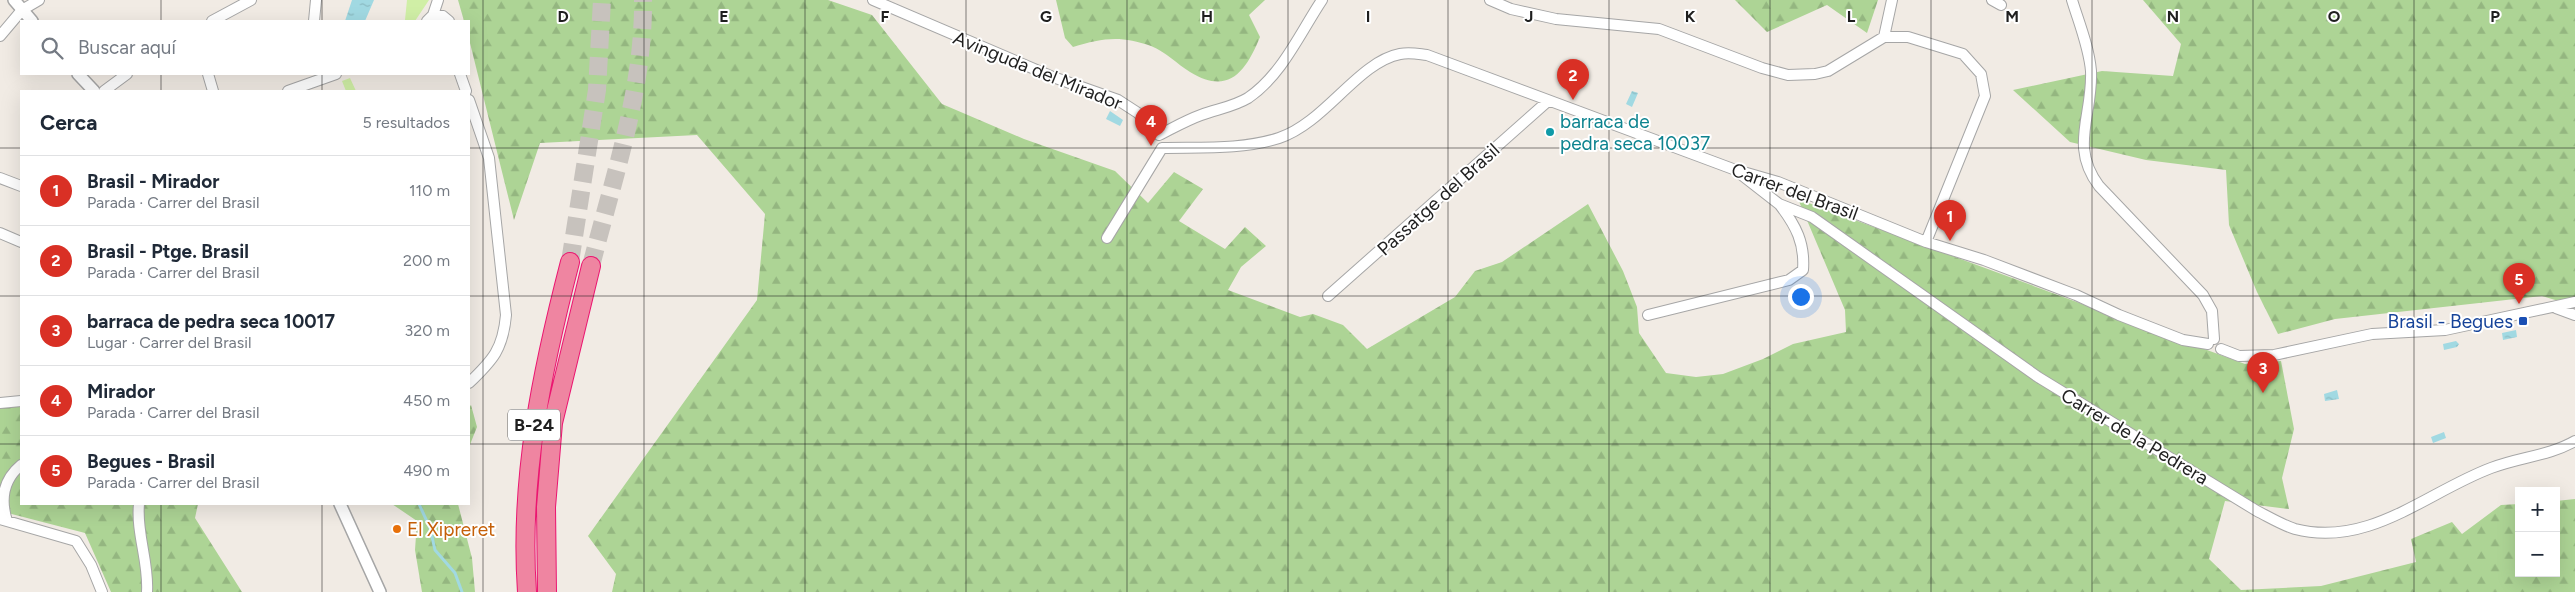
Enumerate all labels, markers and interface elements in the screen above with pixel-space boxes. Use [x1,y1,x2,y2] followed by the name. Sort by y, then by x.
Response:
[557,7,569,26] text: D
[719,7,729,26] text: E
[881,7,890,26] text: F
[1040,7,1052,26] text: G
[1201,7,1213,26] text: H
[1366,7,1370,26] text: I
[1525,7,1533,26] text: J
[1685,7,1696,26] text: K
[1847,7,1856,26] text: L
[2005,7,2019,26] text: M
[2167,7,2179,26] text: N
[2328,7,2341,26] text: O
[2490,7,2500,26] text: P
[20,20,470,75] search box
[950,26,1126,115] street label: Avinguda del Mirador
[38,34,66,62] icon: search
[78,36,176,59] text: Buscar aquí
[1557,59,1589,100] pin: 2
[1135,105,1167,146] pin: 4
[40,110,97,135] text: Cerca
[1560,110,1710,155] place label: barraca de pedra seca 10037
[363,113,450,132] text: 5 resultados
[1544,126,1556,138] marker: barraca de pedra seca 10037
[1372,138,1504,260] street label: Passatge del Brasil
[1728,158,1861,225] street label: Carrer del Brasil
[87,170,219,193] text: Brasil - Mirador
[53,181,59,200] text: 1
[409,181,450,200] text: 110 m
[87,193,260,212] text: Parada · Carrer del Brasil
[1934,200,1966,241] pin: 1
[87,240,249,263] text: Brasil - Ptge. Brasil
[51,251,61,270] text: 2
[403,251,450,270] text: 200 m
[87,263,260,282] text: Parada · Carrer del Brasil
[2503,263,2535,304] pin: 5
[1788,284,1814,310] your location
[87,310,335,333] text: barraca de pedra seca 10017
[2388,310,2513,333] place label: Brasil - Begues
[2517,315,2529,327] marker: Brasil - Begues
[52,321,60,340] text: 3
[405,321,450,340] text: 320 m
[87,333,251,352] text: Lugar · Carrer del Brasil
[2247,352,2279,393] pin: 3
[87,380,155,403] text: Mirador
[2057,383,2213,489] street label: Carrer de la Pedrera
[51,391,61,410] text: 4
[403,391,450,410] text: 450 m
[87,403,260,422] text: Parada · Carrer del Brasil
[508,410,560,440] road number: B-24
[87,450,215,473] text: Begues - Brasil
[51,461,61,480] text: 5
[403,461,450,480] text: 490 m
[87,473,260,492] text: Parada · Carrer del Brasil
[2515,487,2560,577] map controls
[2515,487,2560,532] button: +
[407,518,495,541] place label: El Xipreret
[391,523,403,535] marker: El Xipreret
[2515,532,2560,577] button: −

